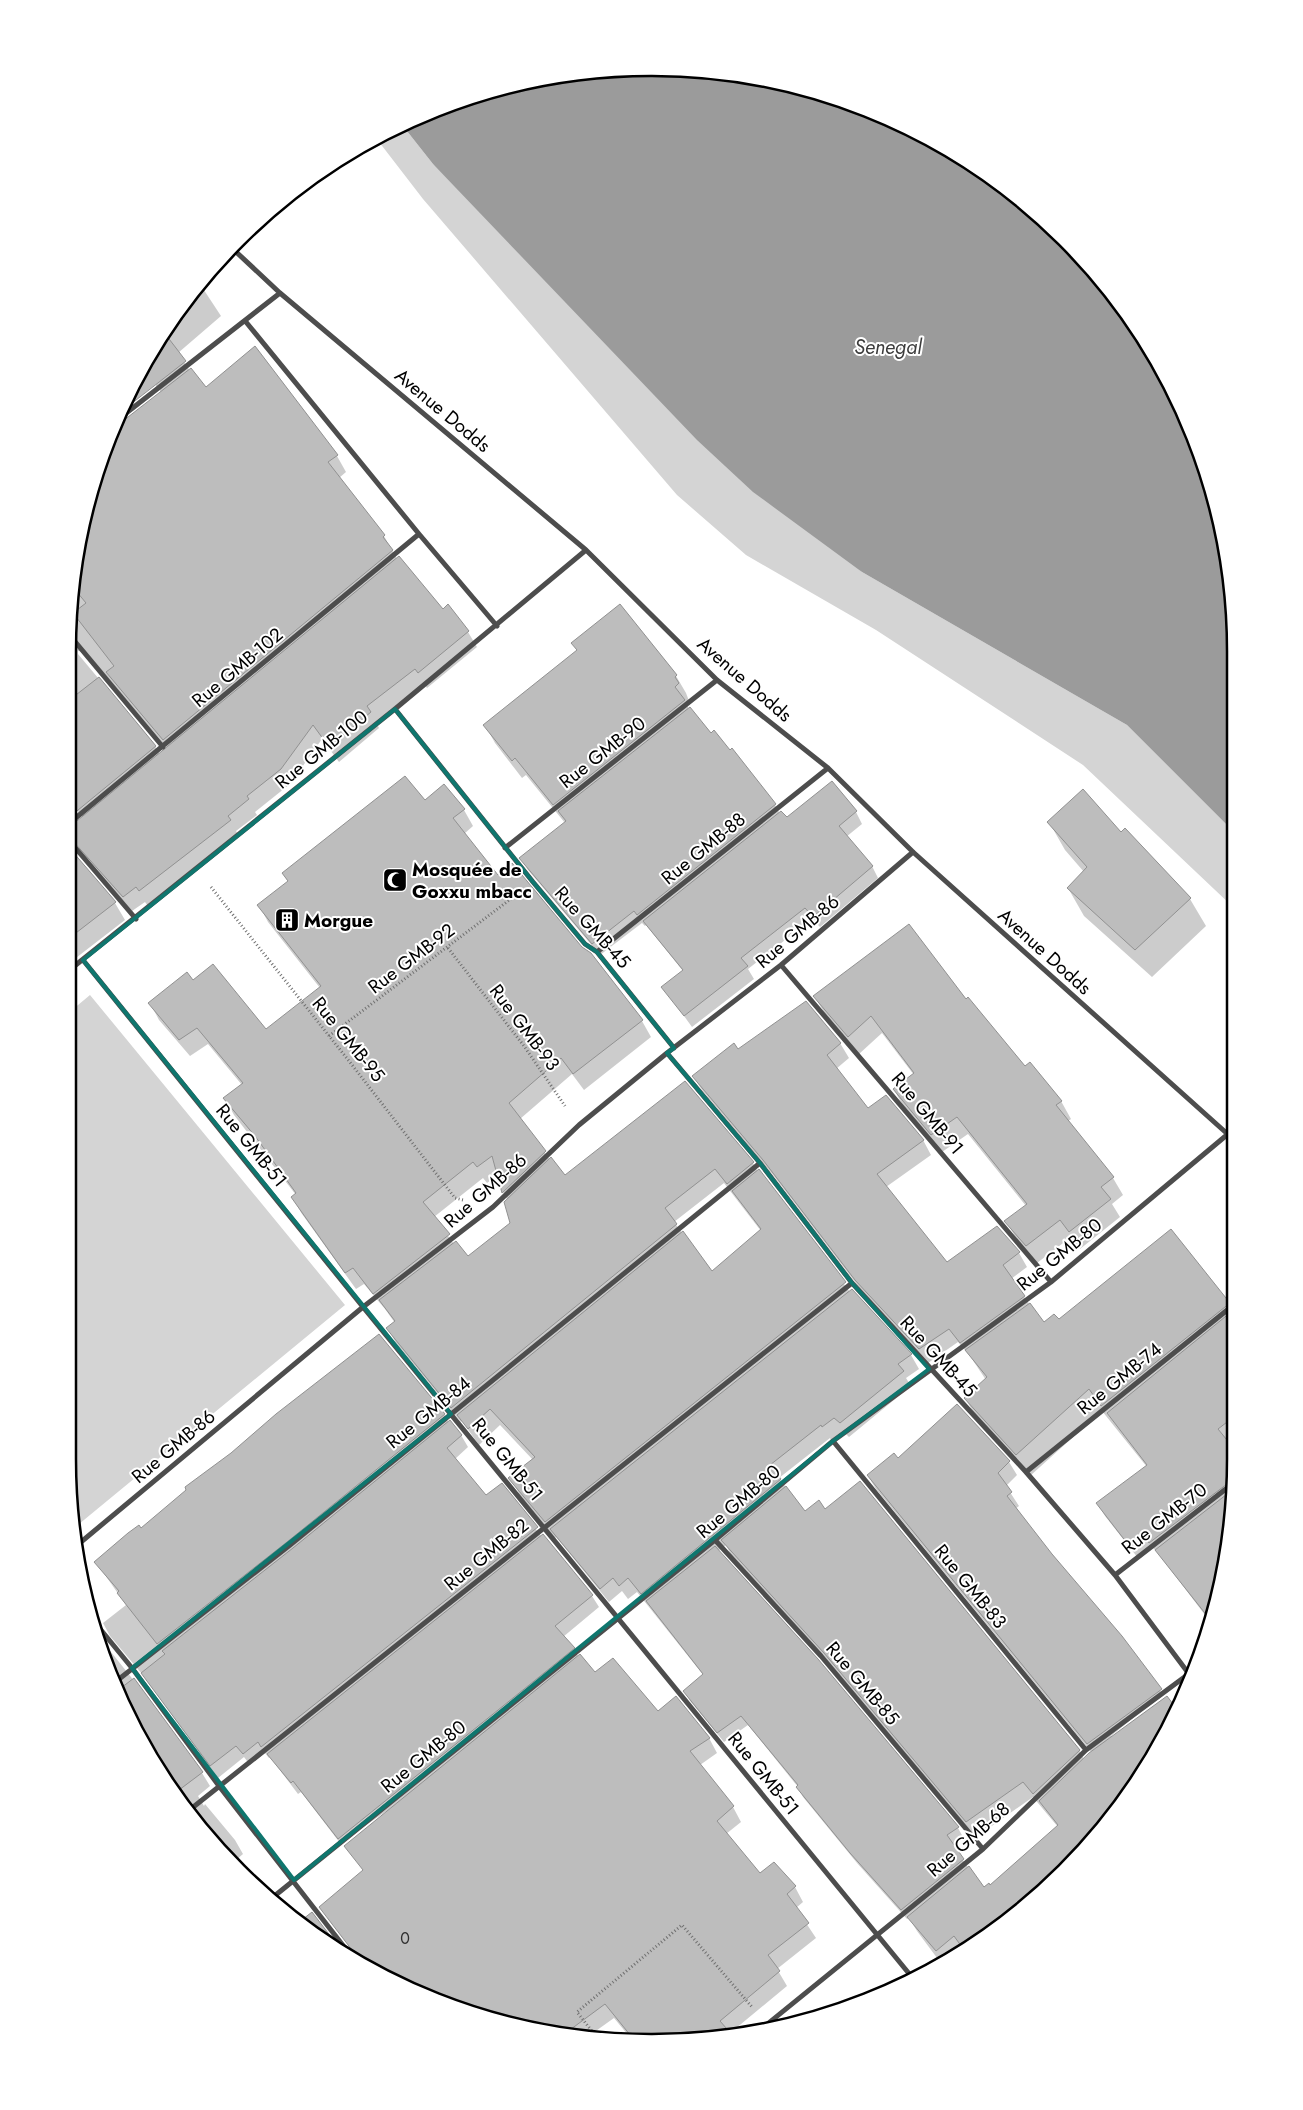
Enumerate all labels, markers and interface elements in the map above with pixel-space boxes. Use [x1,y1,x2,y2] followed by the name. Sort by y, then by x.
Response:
[854,333,923,362] water label: Senegal
[389,362,497,459] street label: Avenue Dodds
[186,621,289,714] street label: Rue GMB-102
[691,631,798,728] street label: Avenue Dodds
[269,704,373,795] street label: Rue GMB-100
[553,710,651,795] street label: Rue GMB-90
[655,806,751,891] street label: Rue GMB-88
[412,856,532,905] place label: Mosquée de Goxxu mbacc
[382,867,408,893] mosque icon: Mosquée de Goxxu mbacc
[548,880,637,974] street label: Rue GMB-45
[750,888,845,975] street label: Rue GMB-86
[992,902,1098,1001] street label: Avenue Dodds
[274,907,300,933] building icon: Morgue
[304,907,373,934] place label: Morgue
[362,917,460,1000] street label: Rue GMB-92
[483,978,566,1076] street label: Rue GMB-93
[306,991,391,1088] street label: Rue GMB-95
[885,1066,970,1160] street label: Rue GMB-91
[210,1098,294,1193] street label: Rue GMB-51
[438,1147,533,1234] street label: Rue GMB-86
[1011,1212,1108,1297] street label: Rue GMB-80
[894,1310,983,1403] street label: Rue GMB-45
[1071,1336,1167,1421] street label: Rue GMB-74
[380,1370,477,1455] street label: Rue GMB-84
[126,1403,221,1490] street label: Rue GMB-86
[466,1412,550,1507] street label: Rue GMB-51
[690,1458,786,1545] street label: Rue GMB-80
[1116,1476,1213,1560] street label: Rue GMB-70
[438,1512,534,1597] street label: Rue GMB-82
[928,1538,1013,1634] street label: Rue GMB-83
[820,1636,906,1731] street label: Rue GMB-85
[375,1714,472,1799] street label: Rue GMB-80
[722,1726,806,1821] street label: Rue GMB-51
[921,1796,1016,1883] street label: Rue GMB-68
[400,1927,410,1950] house number: 0

